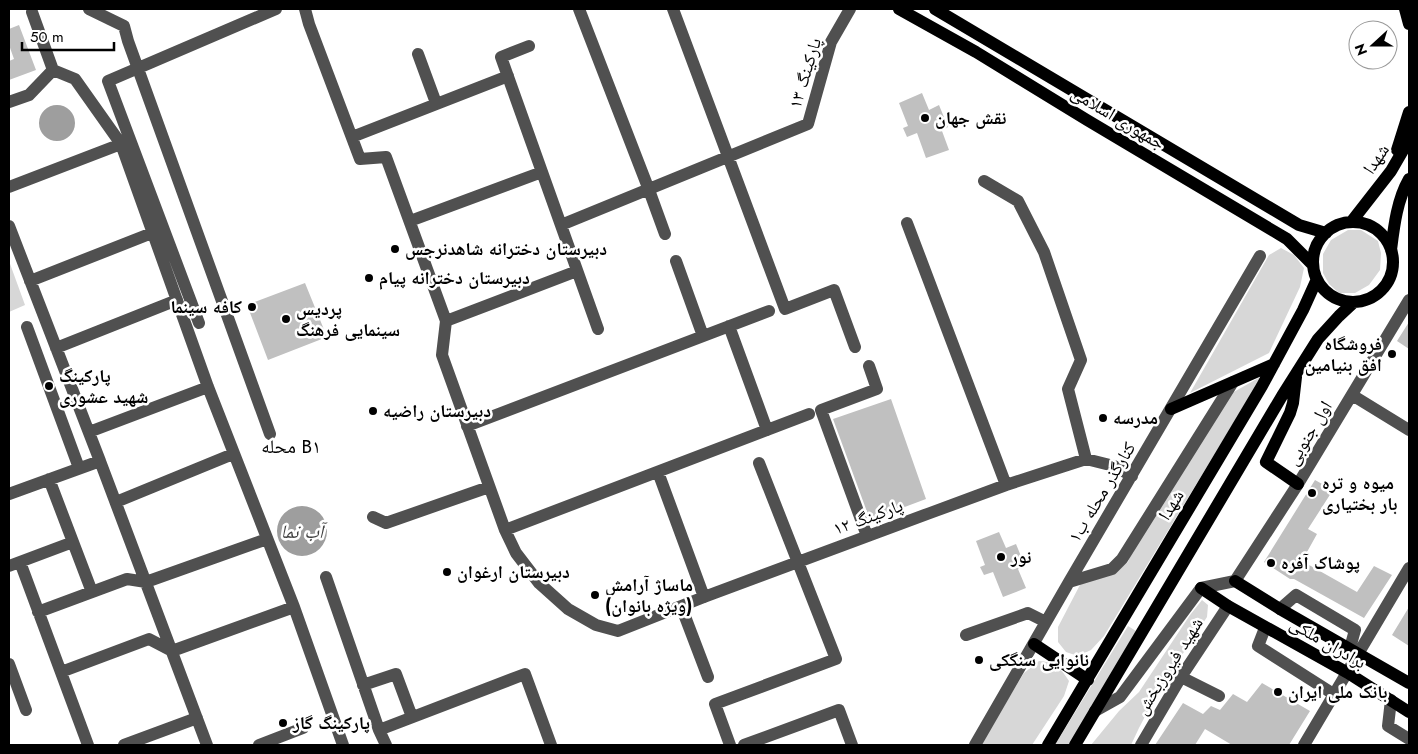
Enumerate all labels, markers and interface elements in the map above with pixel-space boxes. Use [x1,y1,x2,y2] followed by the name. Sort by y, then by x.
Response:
[22,20,115,52] scale bar
[1348,20,1398,70] north arrow
[30,26,64,48] text: 50 m
[782,35,828,111] street label: پارکینگ ۱۳
[1350,41,1372,58] text: N
[1066,80,1170,156] street label: جمهوری اسلامی
[935,105,1006,131] place label: نقش جهان
[919,112,931,124] marker: نقش جهان
[1356,139,1396,179] street label: شهدا
[405,236,607,262] place label: دبیرستان دخترانه شاهدنرجس
[389,243,401,255] marker: دبیرستان دخترانه شاهدنرجس
[379,265,530,291] place label: دبیرستان دخترانه پیام
[363,272,375,284] marker: دبیرستان دخترانه پیام
[170,294,242,320] place label: کافه سینما
[296,296,400,343] place label: پردیس سینمایی فرهنگ
[246,301,258,313] marker: کافه سینما
[280,313,292,325] marker: پردیس سینمایی فرهنگ
[1305,331,1382,378] place label: فروشگاه افق بنیامین
[1386,348,1398,360] marker: فروشگاه افق بنیامین
[59,363,148,410] place label: پارکینگ شهید عشوری
[43,380,55,392] marker: پارکینگ شهید عشوری
[1280,396,1338,470] street label: اول جنوبی
[383,398,491,424] place label: دبیرستان راضیه
[367,405,379,417] marker: دبیرستان راضیه
[1113,405,1158,431] place label: مدرسه
[1097,412,1109,424] marker: مدرسه
[261,433,321,460] district label: محله B۱
[1062,437,1142,547] street label: کنارگذر محله ب۱
[1322,470,1398,517] place label: میوه و تره بار بختیاری
[1152,485,1190,525] street label: شهدا
[1306,487,1318,499] marker: میوه و تره بار بختیاری
[830,492,906,542] street label: پارکینگ ۱۲
[281,518,328,545] water label: آب نما
[1010,544,1032,570] place label: نور
[1281,550,1360,576] place label: پوشاک آفره
[995,551,1007,563] marker: نور
[1265,557,1277,569] marker: پوشاک آفره
[457,559,570,585] place label: دبیرستان ارغوان
[441,566,453,578] marker: دبیرستان ارغوان
[605,572,693,619] place label: ماساژ آرامش (ویژه بانوان)
[589,589,601,601] marker: ماساژ آرامش (ویژه بانوان)
[1285,611,1371,675] street label: برادران ملکی
[1129,612,1209,720] street label: شهید فیروزبخش
[989,647,1089,673] place label: نانوایی سنگکی
[973,654,985,666] marker: نانوایی سنگکی
[1288,679,1387,705] place label: بانک ملی ایران
[1272,686,1284,698] marker: بانک ملی ایران
[292,710,370,736] place label: پارکینگ گاز
[277,717,289,729] marker: پارکینگ گاز

